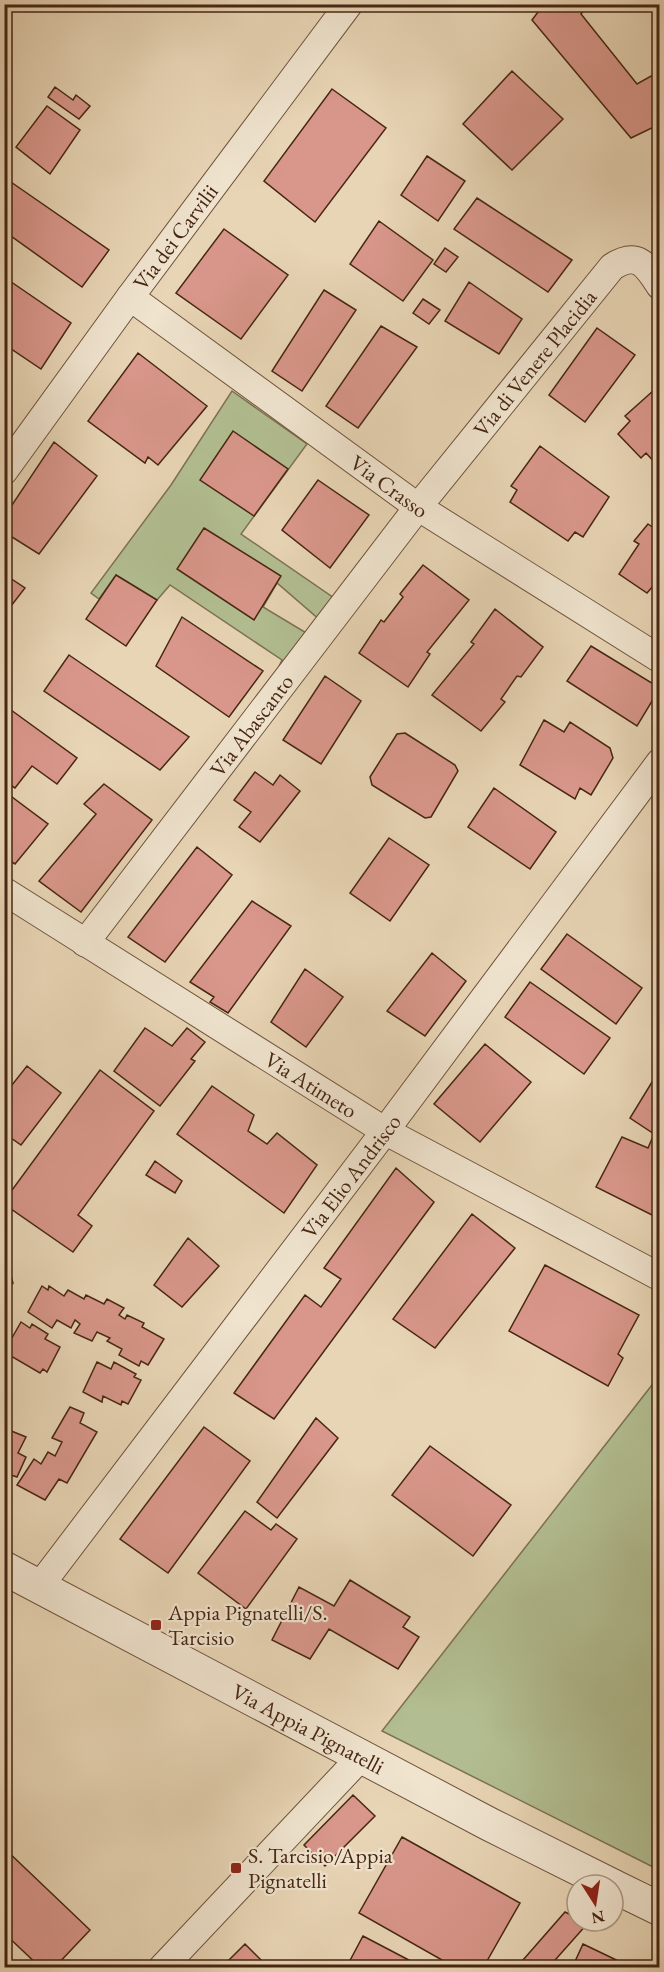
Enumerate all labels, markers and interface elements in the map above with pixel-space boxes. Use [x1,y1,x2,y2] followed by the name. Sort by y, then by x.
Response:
[126,178,225,296] street label: Via dei Carvilii
[467,283,603,443] street label: Via di Venere Placidia
[344,448,434,525] street label: Via Crasso
[203,668,300,783] street label: Via Abascanto
[259,1045,363,1125] street label: Via Atimeto
[295,1108,408,1244] street label: Via Elio Andrisco
[167,1598,328,1652] place label: Appia Pignatelli/S. Tarcisio
[149,1618,163,1632] marker: Appia Pignatelli/S. Tarcisio
[227,1677,389,1781] street label: Via Appia Pignatelli
[248,1841,393,1895] place label: S. Tarcisio/Appia Pignatelli
[229,1861,243,1875] marker: S. Tarcisio/Appia Pignatelli
[565,1873,625,1933] north arrow
[589,1906,607,1929] text: N

